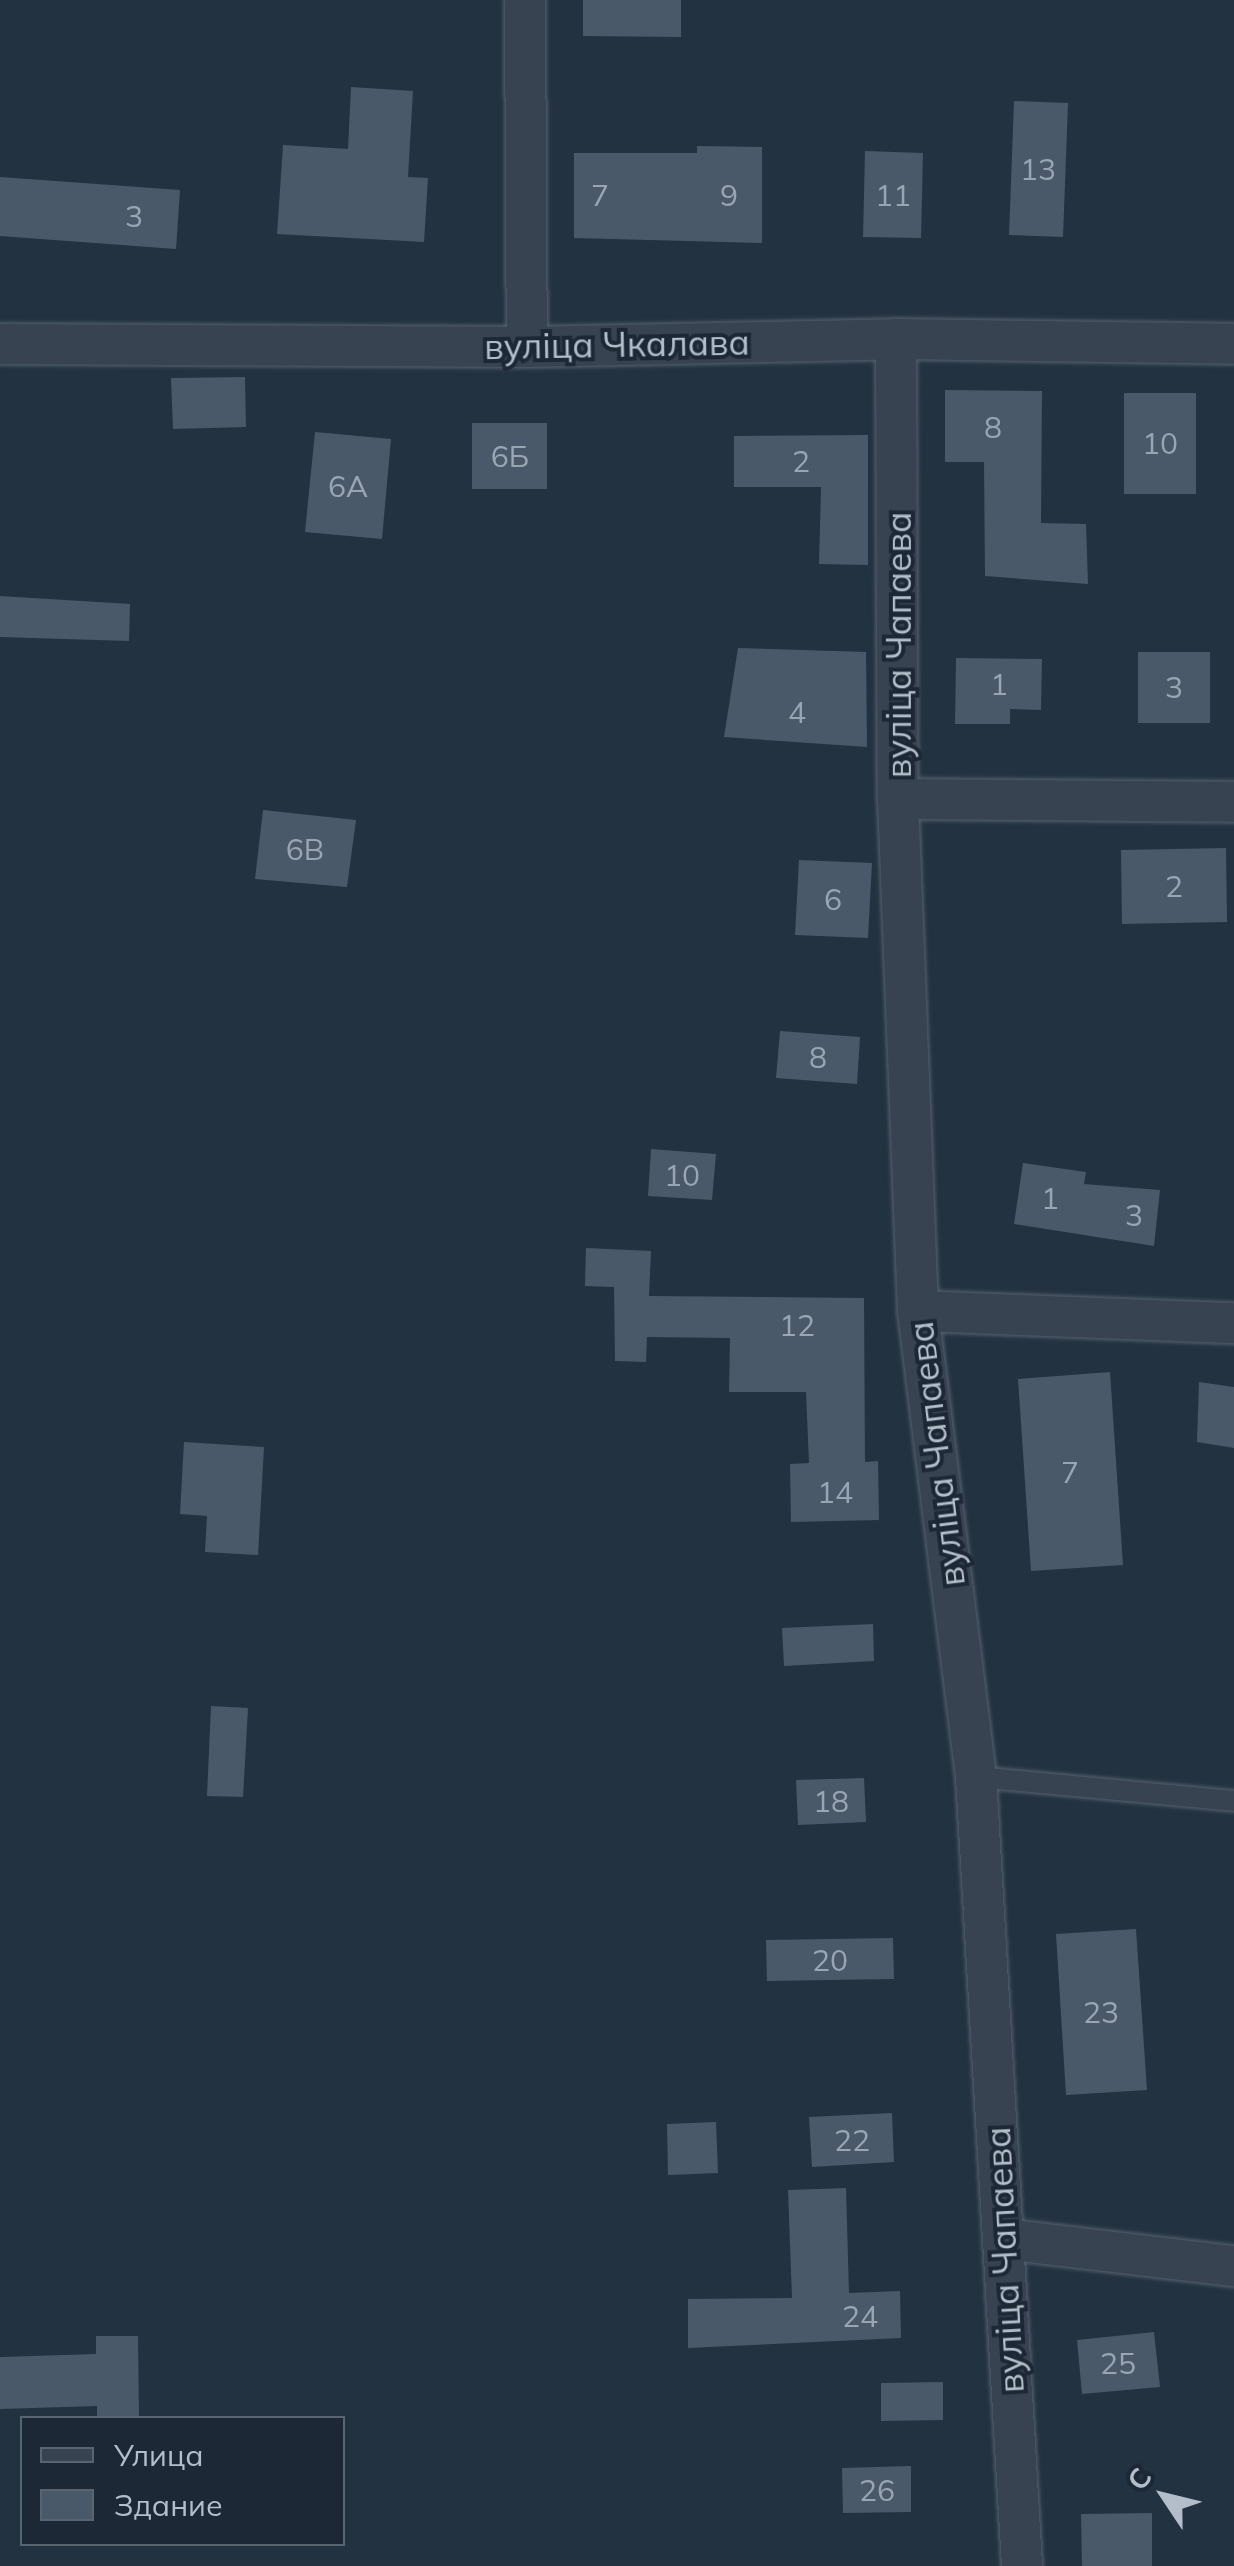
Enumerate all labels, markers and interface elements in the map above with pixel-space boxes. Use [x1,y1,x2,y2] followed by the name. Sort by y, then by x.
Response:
[1020,151,1056,187] house number: 13
[591,177,609,213] house number: 7
[720,177,738,213] house number: 9
[875,177,911,213] house number: 11
[125,198,143,234] house number: 3
[484,321,750,367] street label: вуліца Чкалава
[984,409,1002,445] house number: 8
[1142,425,1178,461] house number: 10
[491,438,529,474] house number: 6Б
[792,443,810,479] house number: 2
[328,468,368,504] house number: 6А
[877,512,919,778] street label: вуліца Чапаева
[990,666,1008,702] house number: 1
[1165,669,1183,705] house number: 3
[788,694,806,730] house number: 4
[286,831,324,867] house number: 6В
[1165,868,1183,904] house number: 2
[824,881,842,917] house number: 6
[809,1039,827,1075] house number: 8
[664,1157,700,1193] house number: 10
[1041,1180,1059,1216] house number: 1
[1125,1197,1143,1233] house number: 3
[779,1307,815,1343] house number: 12
[899,1319,973,1589] street label: вуліца Чапаева
[1061,1454,1079,1490] house number: 7
[817,1474,853,1510] house number: 14
[813,1783,849,1819] house number: 18
[812,1942,848,1978] house number: 20
[1083,1994,1119,2030] house number: 23
[834,2122,870,2158] house number: 22
[976,2126,1032,2394] street label: вуліца Чапаева
[842,2298,878,2334] house number: 24
[1100,2345,1136,2381] house number: 25
[20,2416,345,2546] legend
[114,2436,204,2474] text: Улица
[1114,2446,1214,2546] north arrow
[1119,2461,1159,2496] text: С
[859,2472,895,2508] house number: 26
[114,2486,223,2524] text: Здание

